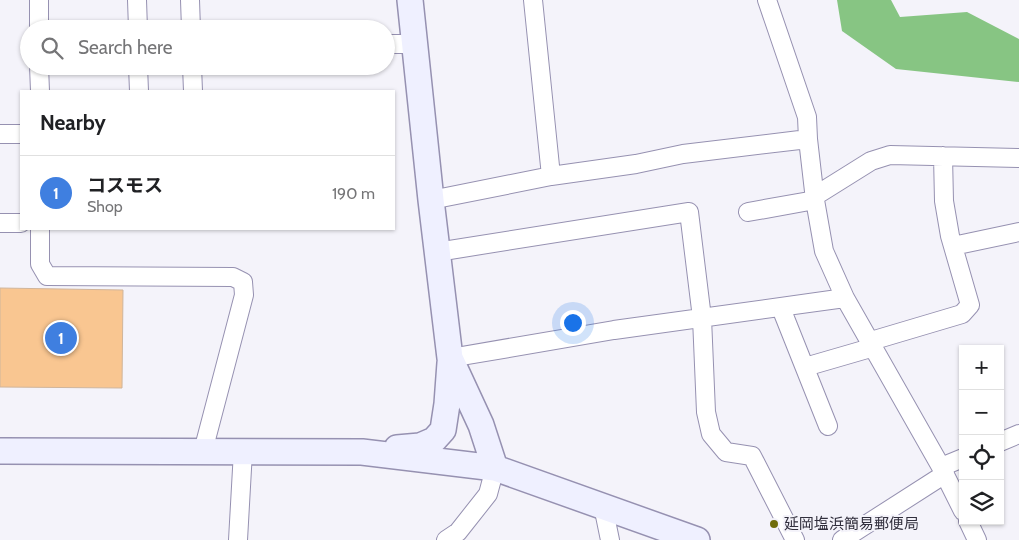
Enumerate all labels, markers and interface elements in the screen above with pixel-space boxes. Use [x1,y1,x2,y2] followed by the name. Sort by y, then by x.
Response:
[20,20,395,75] search box
[38,34,66,62] icon: search
[78,36,172,59] text: Search here
[40,110,106,135] text: Nearby
[87,174,163,197] text: コスモス
[53,184,59,203] text: 1
[332,184,375,203] text: 190 m
[87,197,123,216] text: Shop
[560,310,586,336] your location
[45,319,77,357] pin: 1
[959,345,1004,525] map controls
[959,345,1004,390] button: +
[959,390,1004,435] button: −
[959,435,1004,480] button: locate
[959,480,1004,525] button: layers
[784,515,919,533] place label: 延岡塩浜簡易郵便局
[768,518,780,530] marker: 延岡塩浜簡易郵便局

